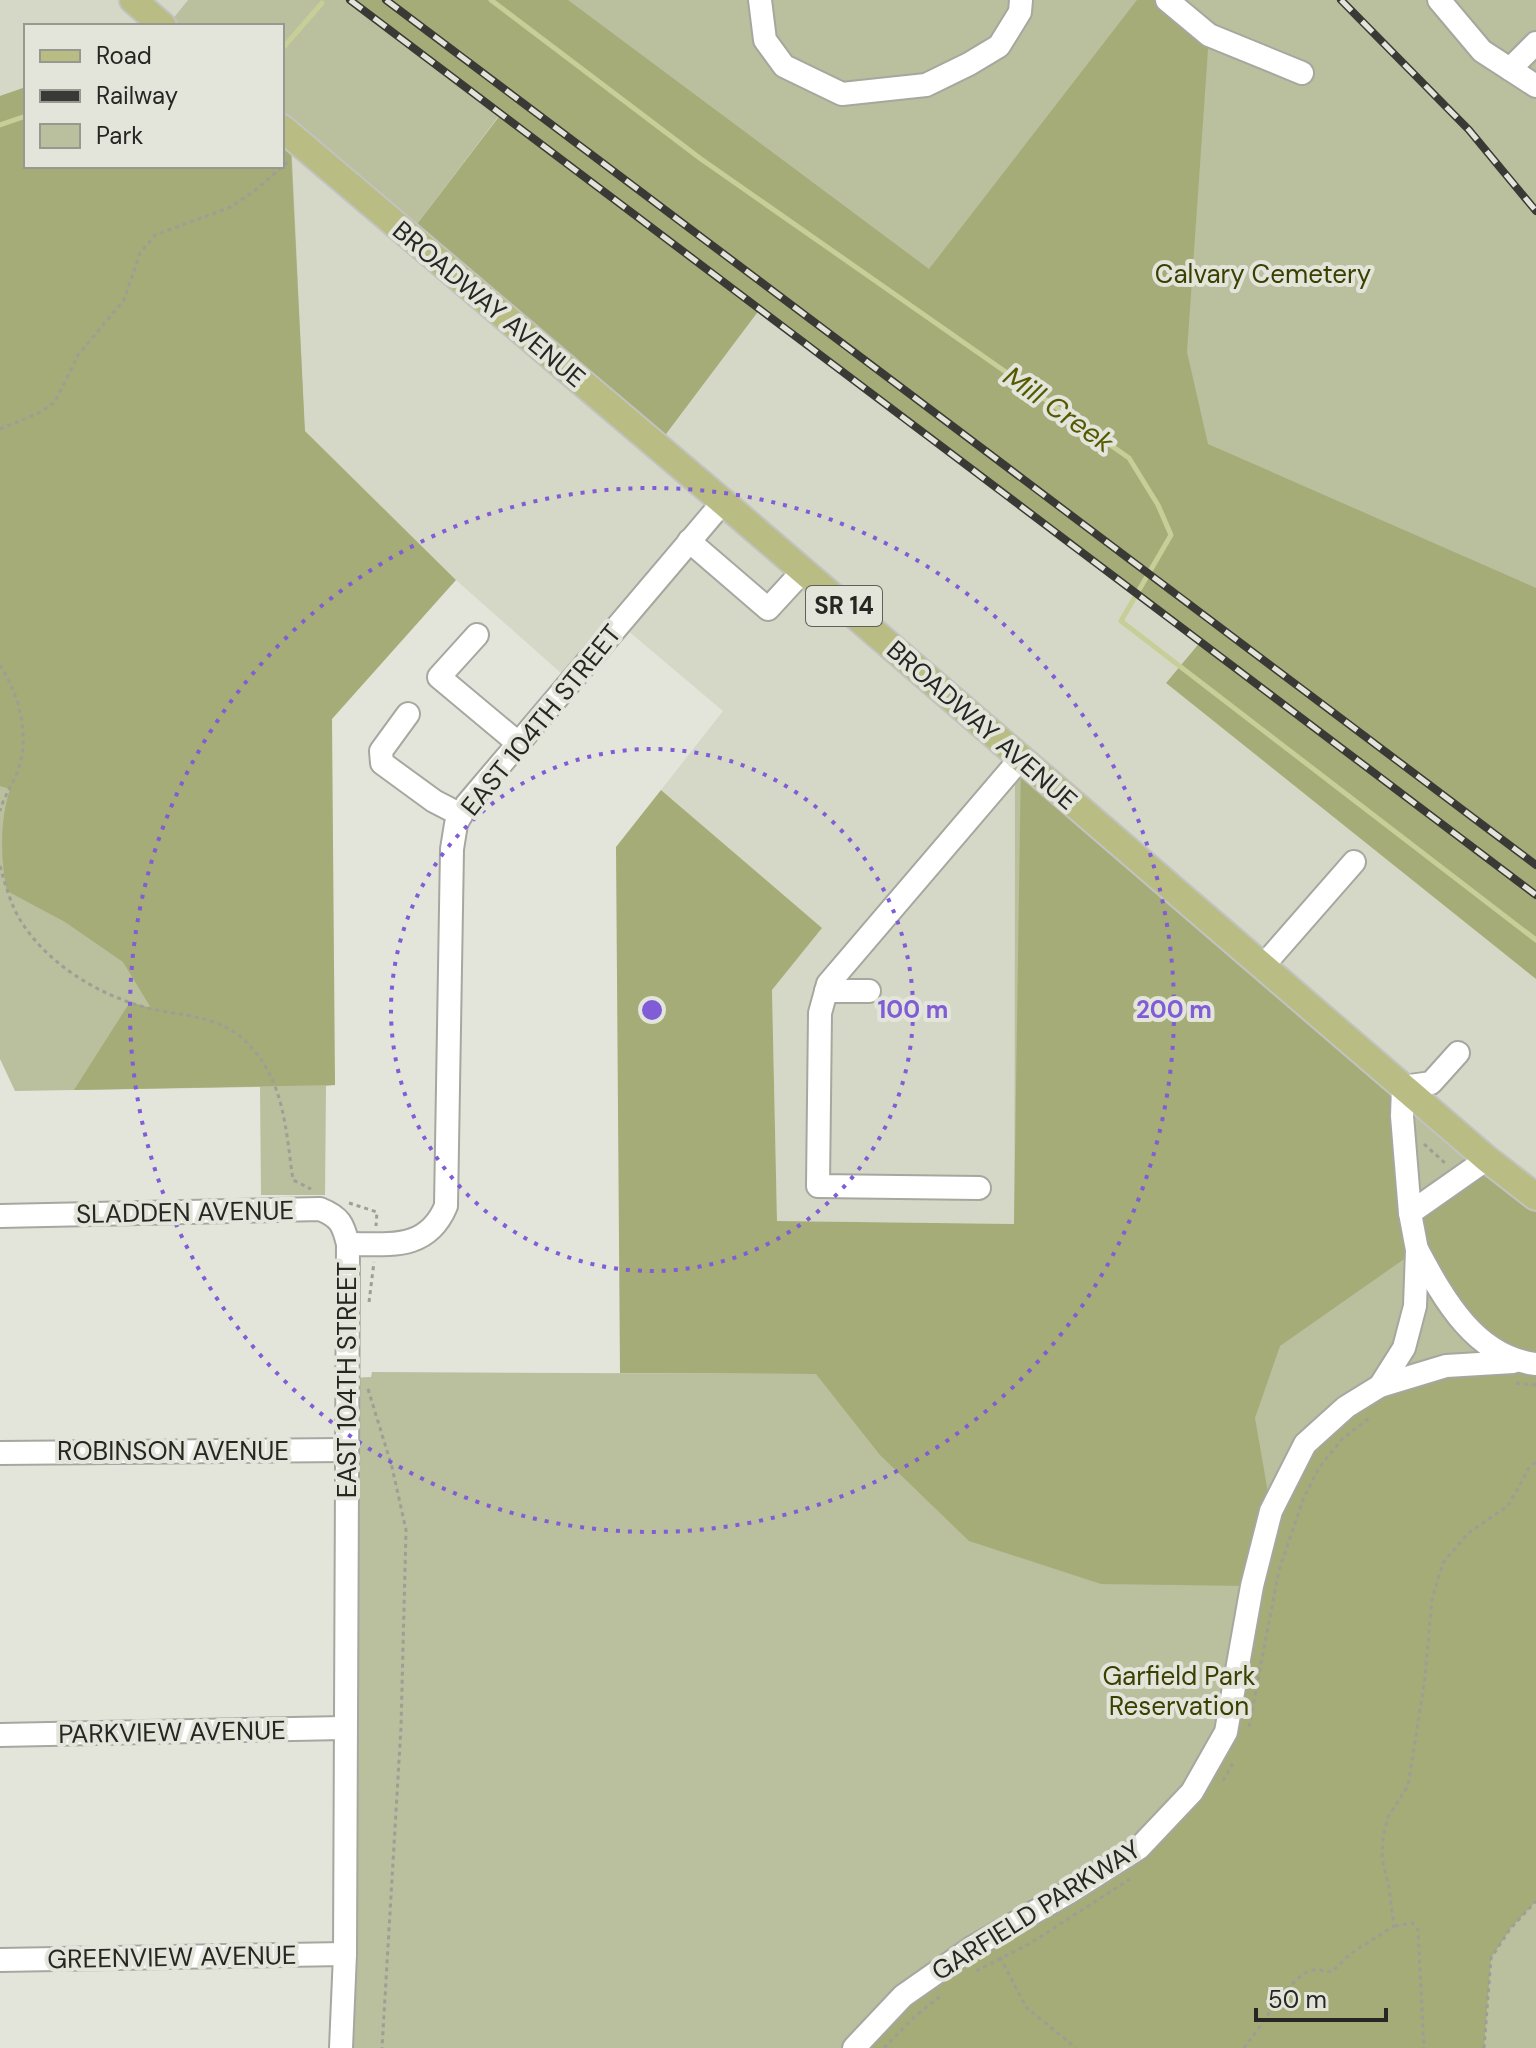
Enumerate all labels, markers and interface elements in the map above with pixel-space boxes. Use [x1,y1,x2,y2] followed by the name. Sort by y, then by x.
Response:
[24,24,284,168] legend
[96,40,152,71] text: Road
[96,80,178,111] text: Railway
[96,120,143,151] text: Park
[386,213,592,395] street label: BROADWAY AVENUE
[1155,257,1371,291] park label: Calvary Cemetery
[996,358,1122,461] water label: Mill Creek
[806,586,882,626] road number: SR 14
[453,617,629,823] street label: EAST 104TH STREET
[880,633,1084,817] street label: BROADWAY AVENUE
[878,994,948,1025] text: 100 m
[1136,994,1212,1025] text: 200 m
[638,996,666,1024] centre of rings
[76,1193,294,1231] street label: SLADDEN AVENUE
[330,1262,364,1498] street label: EAST 104TH STREET
[57,1434,289,1468] street label: ROBINSON AVENUE
[1102,1659,1256,1723] park label: Garfield Park Reservation
[58,1713,286,1751] street label: PARKVIEW AVENUE
[925,1832,1147,1988] street label: GARFIELD PARKWAY
[47,1938,297,1976] street label: GREENVIEW AVENUE
[1256,1972,1386,2022] scale bar
[1268,1984,1327,2015] text: 50 m

